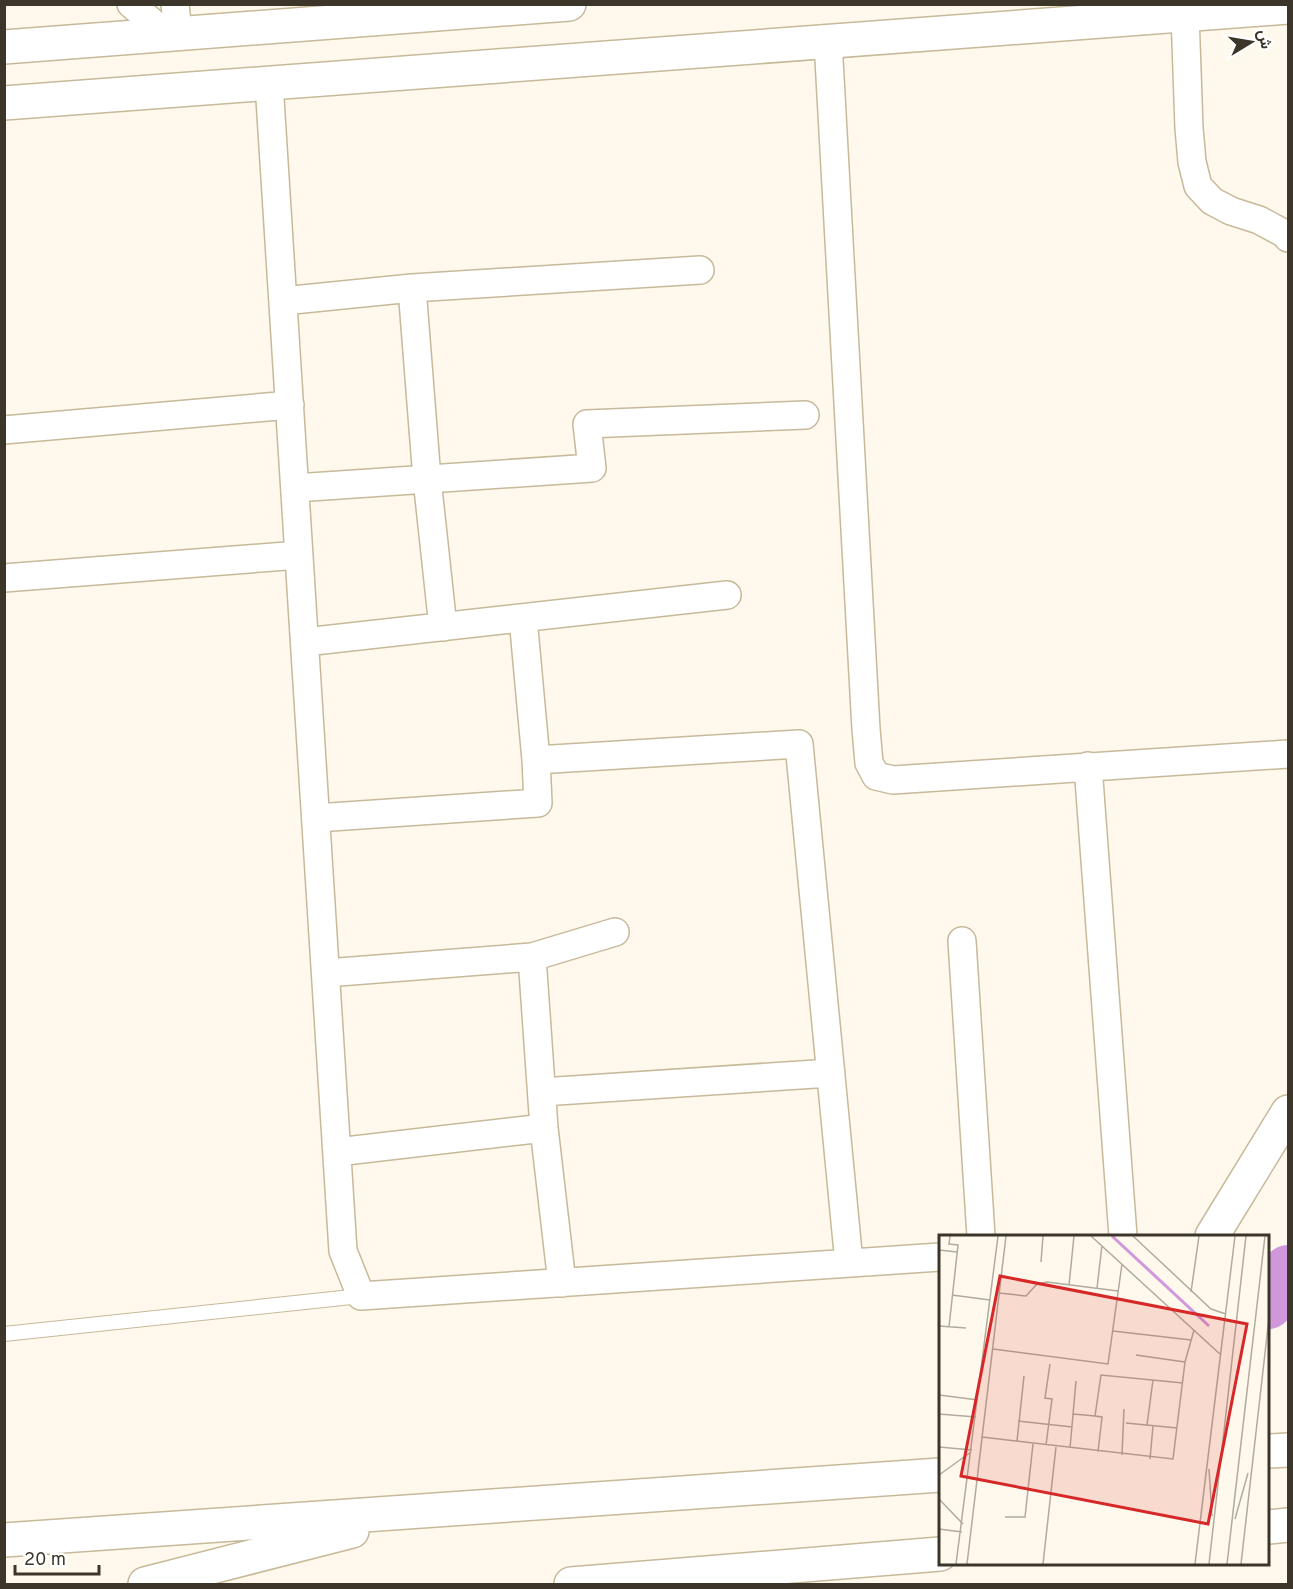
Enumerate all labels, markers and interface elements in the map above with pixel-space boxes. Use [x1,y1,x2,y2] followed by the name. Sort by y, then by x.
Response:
[1221,12,1281,72] north arrow
[1252,28,1275,51] text: ش
[939,1235,1269,1565] inset map
[15,1538,99,1576] scale bar
[24,1549,66,1572] text: 20 m

